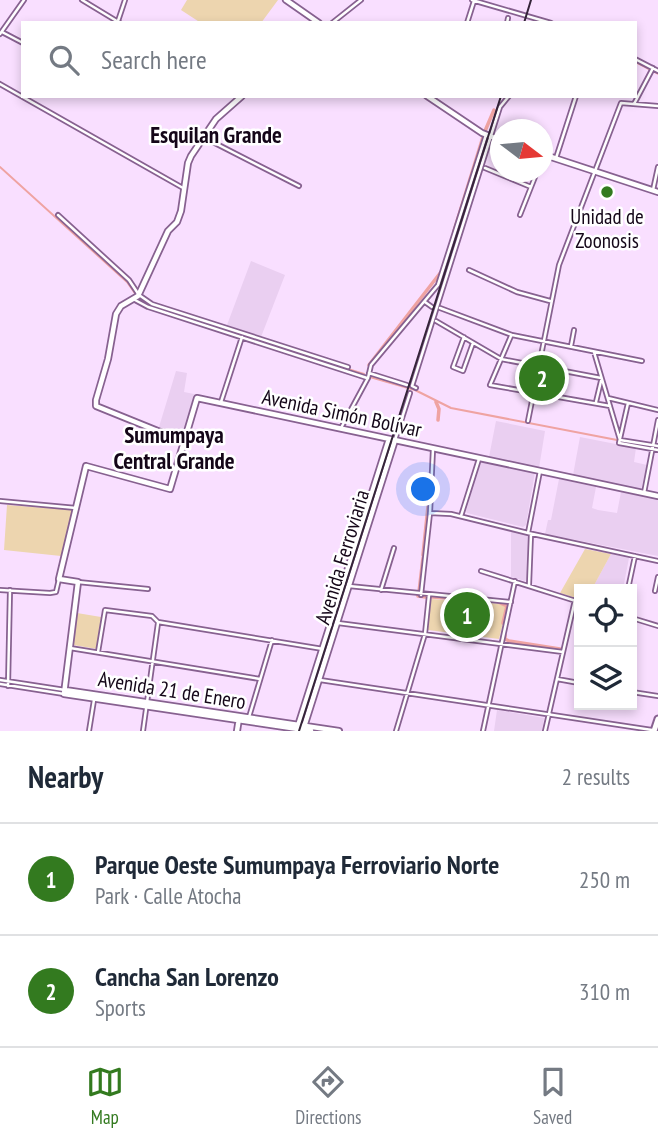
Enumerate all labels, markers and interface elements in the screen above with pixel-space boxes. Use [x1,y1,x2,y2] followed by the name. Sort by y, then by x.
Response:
[21,21,637,98] search box
[45,41,83,79] icon: search
[101,43,207,76] text: Search here
[490,119,553,182] north arrow
[150,120,282,149] district label: Esquilan Grande
[599,184,615,200] marker: Unidad de Zoonosis
[570,203,644,254] place label: Unidad de Zoonosis
[519,352,565,404] pin: 2
[260,383,425,443] street label: Avenida Simón Bolívar
[113,420,235,475] district label: Sumumpaya Central Grande
[406,472,440,506] your location
[309,486,375,628] street label: Avenida Ferroviaria
[574,584,637,710] map controls
[574,584,637,647] button: locate
[444,589,490,641] pin: 1
[574,647,637,710] button: layers
[96,665,248,715] street label: Avenida 21 de Enero
[28,757,103,796] text: Nearby
[562,762,630,791] text: 2 results
[95,848,499,881] text: Parque Oeste Sumumpaya Ferroviario Norte
[46,865,57,894] text: 1
[579,865,630,894] text: 250 m
[95,881,241,910] text: Park · Calle Atocha
[95,960,279,993] text: Cancha San Lorenzo
[46,977,57,1006] text: 2
[579,977,630,1006] text: 310 m
[95,993,146,1022] text: Sports
[86,1063,124,1129] tab: Map
[295,1063,361,1129] tab: Directions
[533,1063,572,1129] tab: Saved

